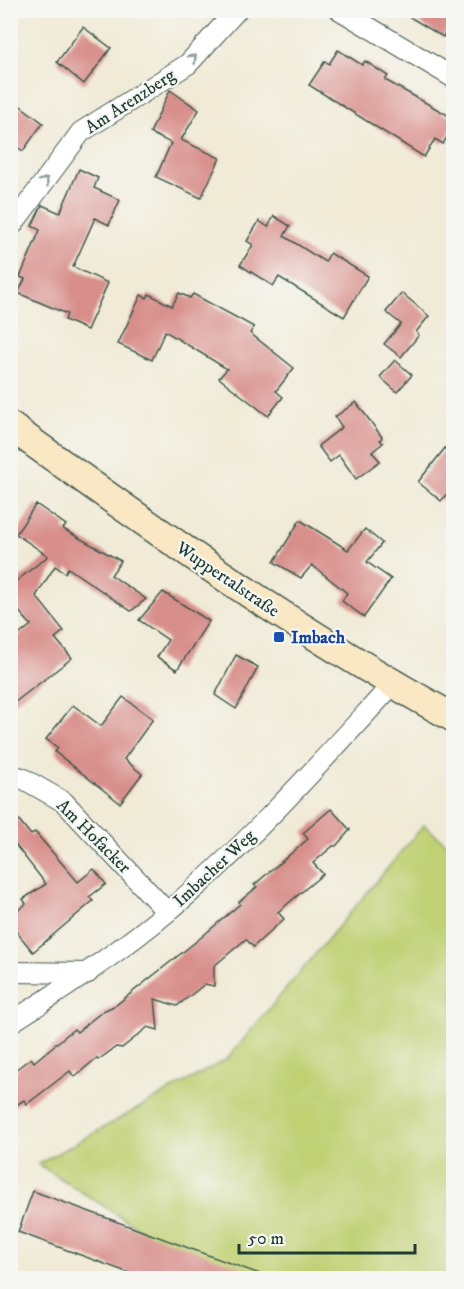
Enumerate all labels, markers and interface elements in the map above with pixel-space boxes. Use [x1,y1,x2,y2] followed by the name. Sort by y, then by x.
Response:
[185,54,196,65] one-way arrow
[81,64,180,139] street label: Am Arenzberg
[38,177,49,188] one-way arrow
[171,537,283,622] street label: Wuppertalstraße
[291,627,346,649] place label: Imbach
[272,630,286,644] marker: Imbach
[51,795,135,879] street label: Am Hofacker
[169,825,260,912] street label: Imbacher Weg
[239,1217,414,1255] scale bar
[248,1228,284,1250] text: 50 m

